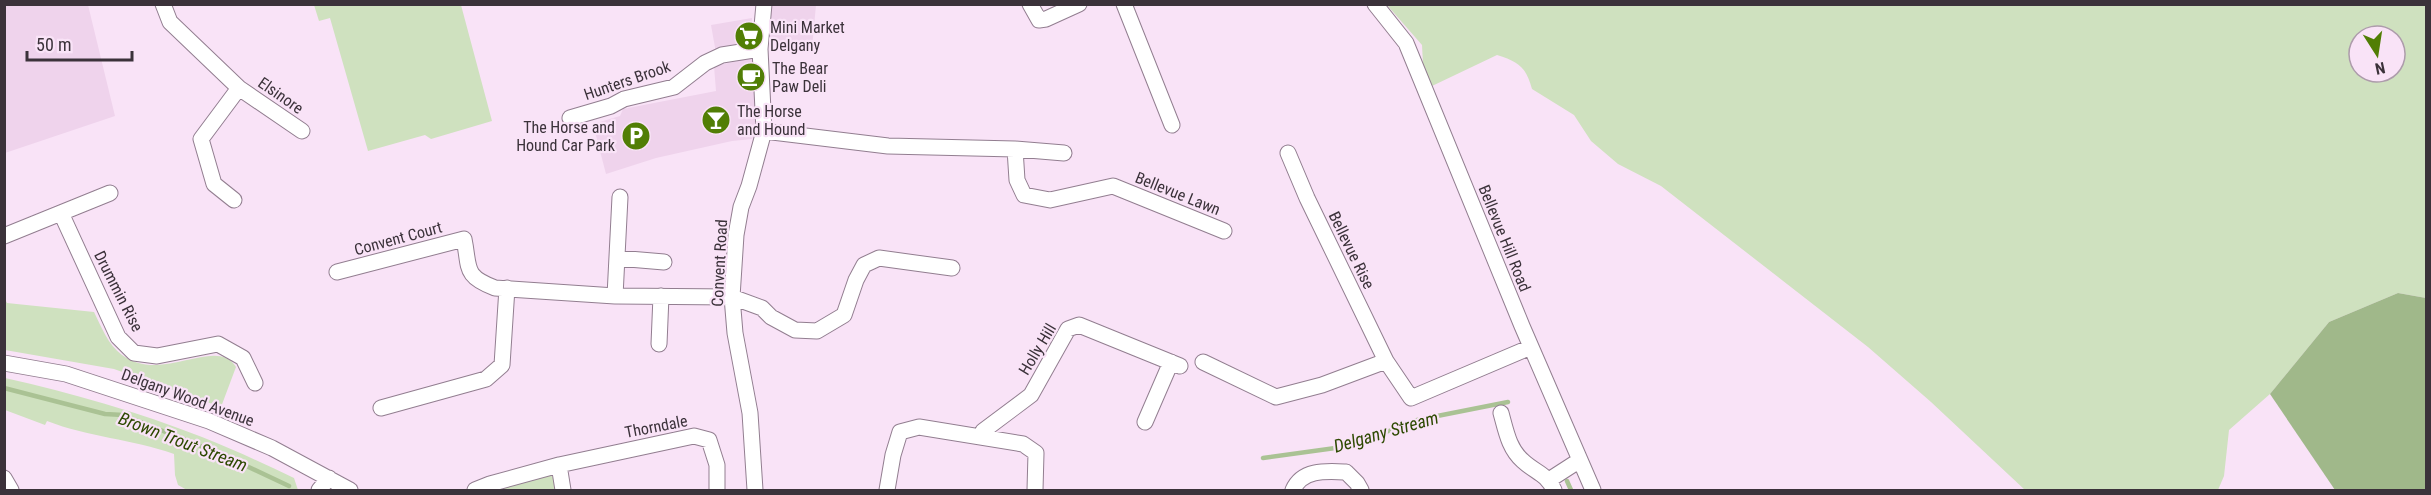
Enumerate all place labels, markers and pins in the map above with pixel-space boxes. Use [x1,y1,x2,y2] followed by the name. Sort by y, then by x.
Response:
[770,18,845,55] place label: Mini Market Delgany
[733,20,765,52] supermarket icon: Mini Market Delgany
[772,59,828,96] place label: The Bear Paw Deli
[735,61,767,93] cafe icon: The Bear Paw Deli
[737,102,805,139] place label: The Horse and Hound
[700,104,732,136] bar icon: The Horse and Hound
[516,118,616,155] place label: The Horse and Hound Car Park
[620,120,652,152] parking icon: The Horse and Hound Car Park

